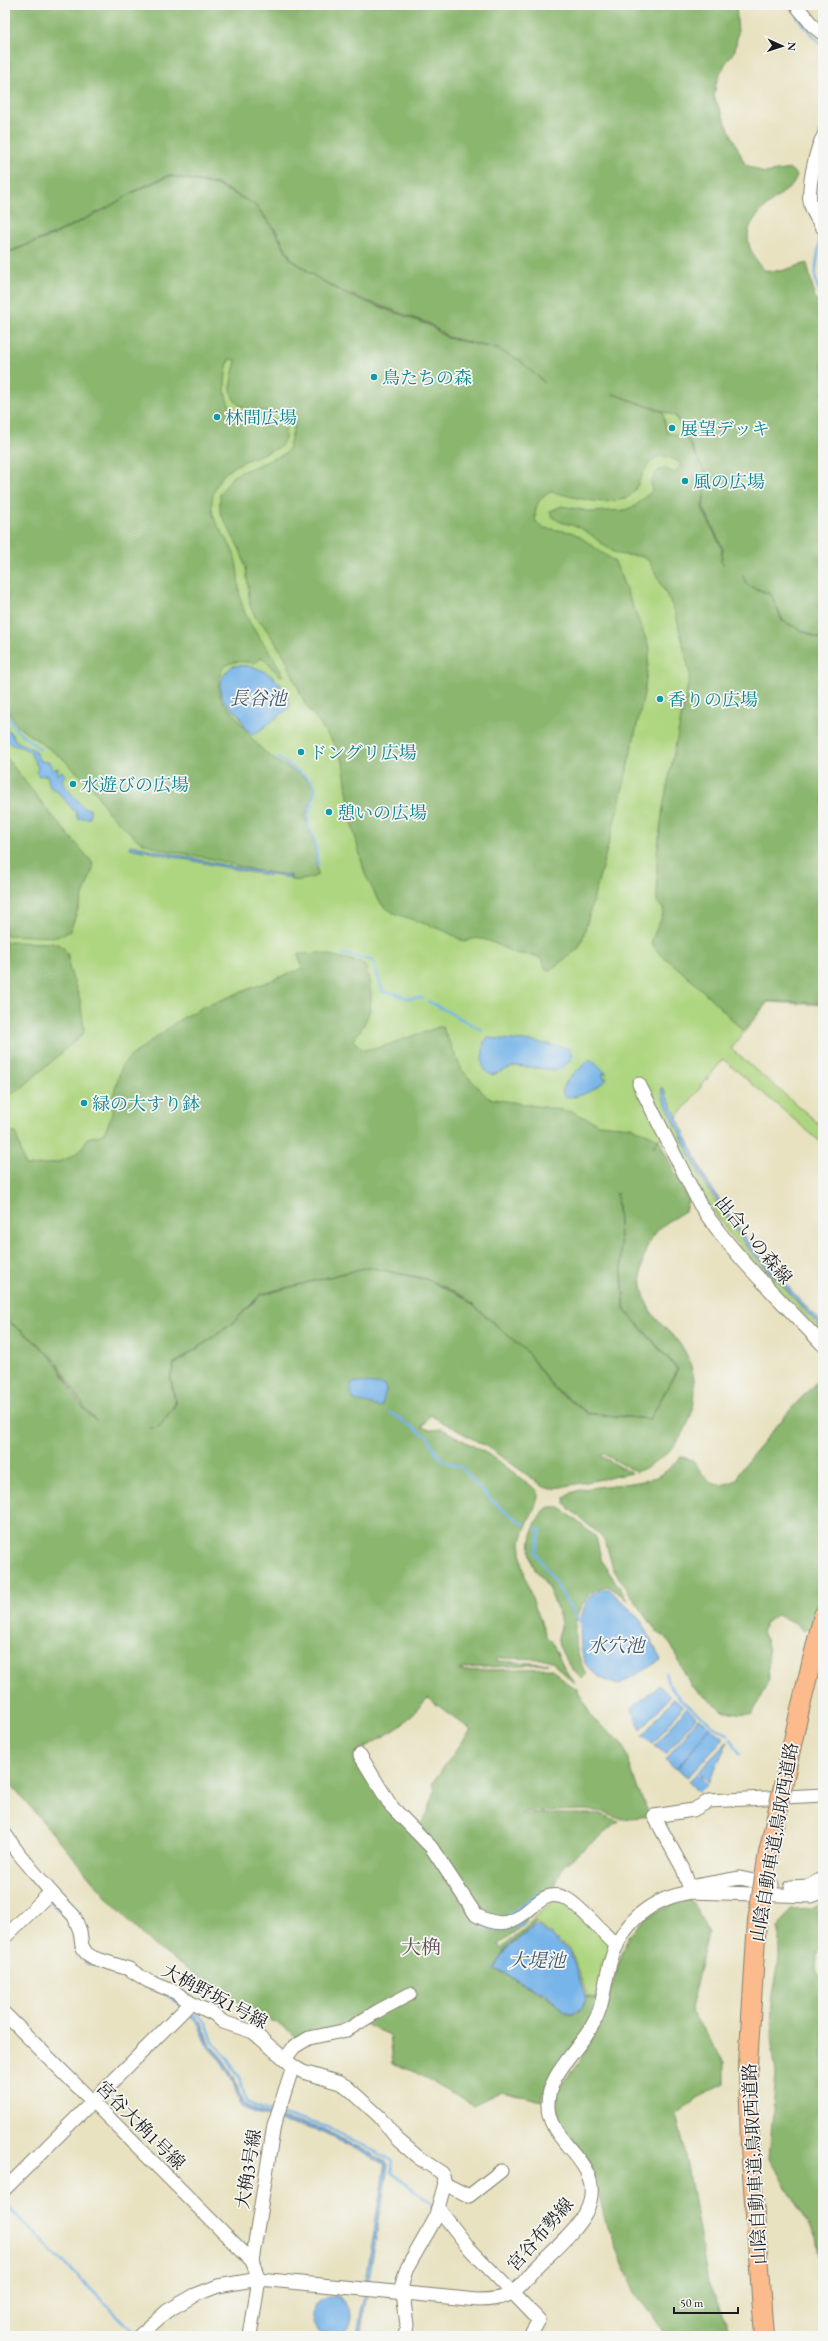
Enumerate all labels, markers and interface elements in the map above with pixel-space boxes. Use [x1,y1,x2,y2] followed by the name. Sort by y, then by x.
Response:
[762,26,802,66] north arrow
[785,42,799,51] text: N
[382,366,472,389] place label: 鳥たちの森
[369,372,379,382] marker: 鳥たちの森
[225,406,297,429] place label: 林間広場
[212,412,222,422] marker: 林間広場
[680,417,770,440] place label: 展望デッキ
[667,423,677,433] marker: 展望デッキ
[693,470,765,493] place label: 風の広場
[680,476,690,486] marker: 風の広場
[229,686,288,711] water label: 長谷池
[668,688,758,711] place label: 香りの広場
[655,694,665,704] marker: 香りの広場
[309,741,417,764] place label: ドングリ広場
[296,747,306,757] marker: ドングリ広場
[81,773,189,796] place label: 水遊びの広場
[68,779,78,789] marker: 水遊びの広場
[337,801,427,824] place label: 憩いの広場
[324,807,334,817] marker: 憩いの広場
[92,1092,200,1115] place label: 緑の大すり鉢
[79,1098,89,1108] marker: 緑の大すり鉢
[710,1191,798,1289] street label: 出合いの森線
[587,1633,646,1658] water label: 水穴池
[745,1740,803,1944] street label: 山陰自動車道;鳥取西道路
[401,1934,441,1960] district label: 大桷
[508,1948,567,1973] water label: 大堤池
[158,1958,272,2034] street label: 大桷野坂1号線
[737,2062,771,2266] street label: 山陰自動車道;鳥取西道路
[92,2076,190,2174] street label: 宮谷大桷1号線
[230,2127,266,2211] street label: 大桷3号線
[502,2192,578,2276] street label: 宮谷布勢線
[674,2289,738,2315] scale bar
[680,2295,704,2311] text: 50 m

